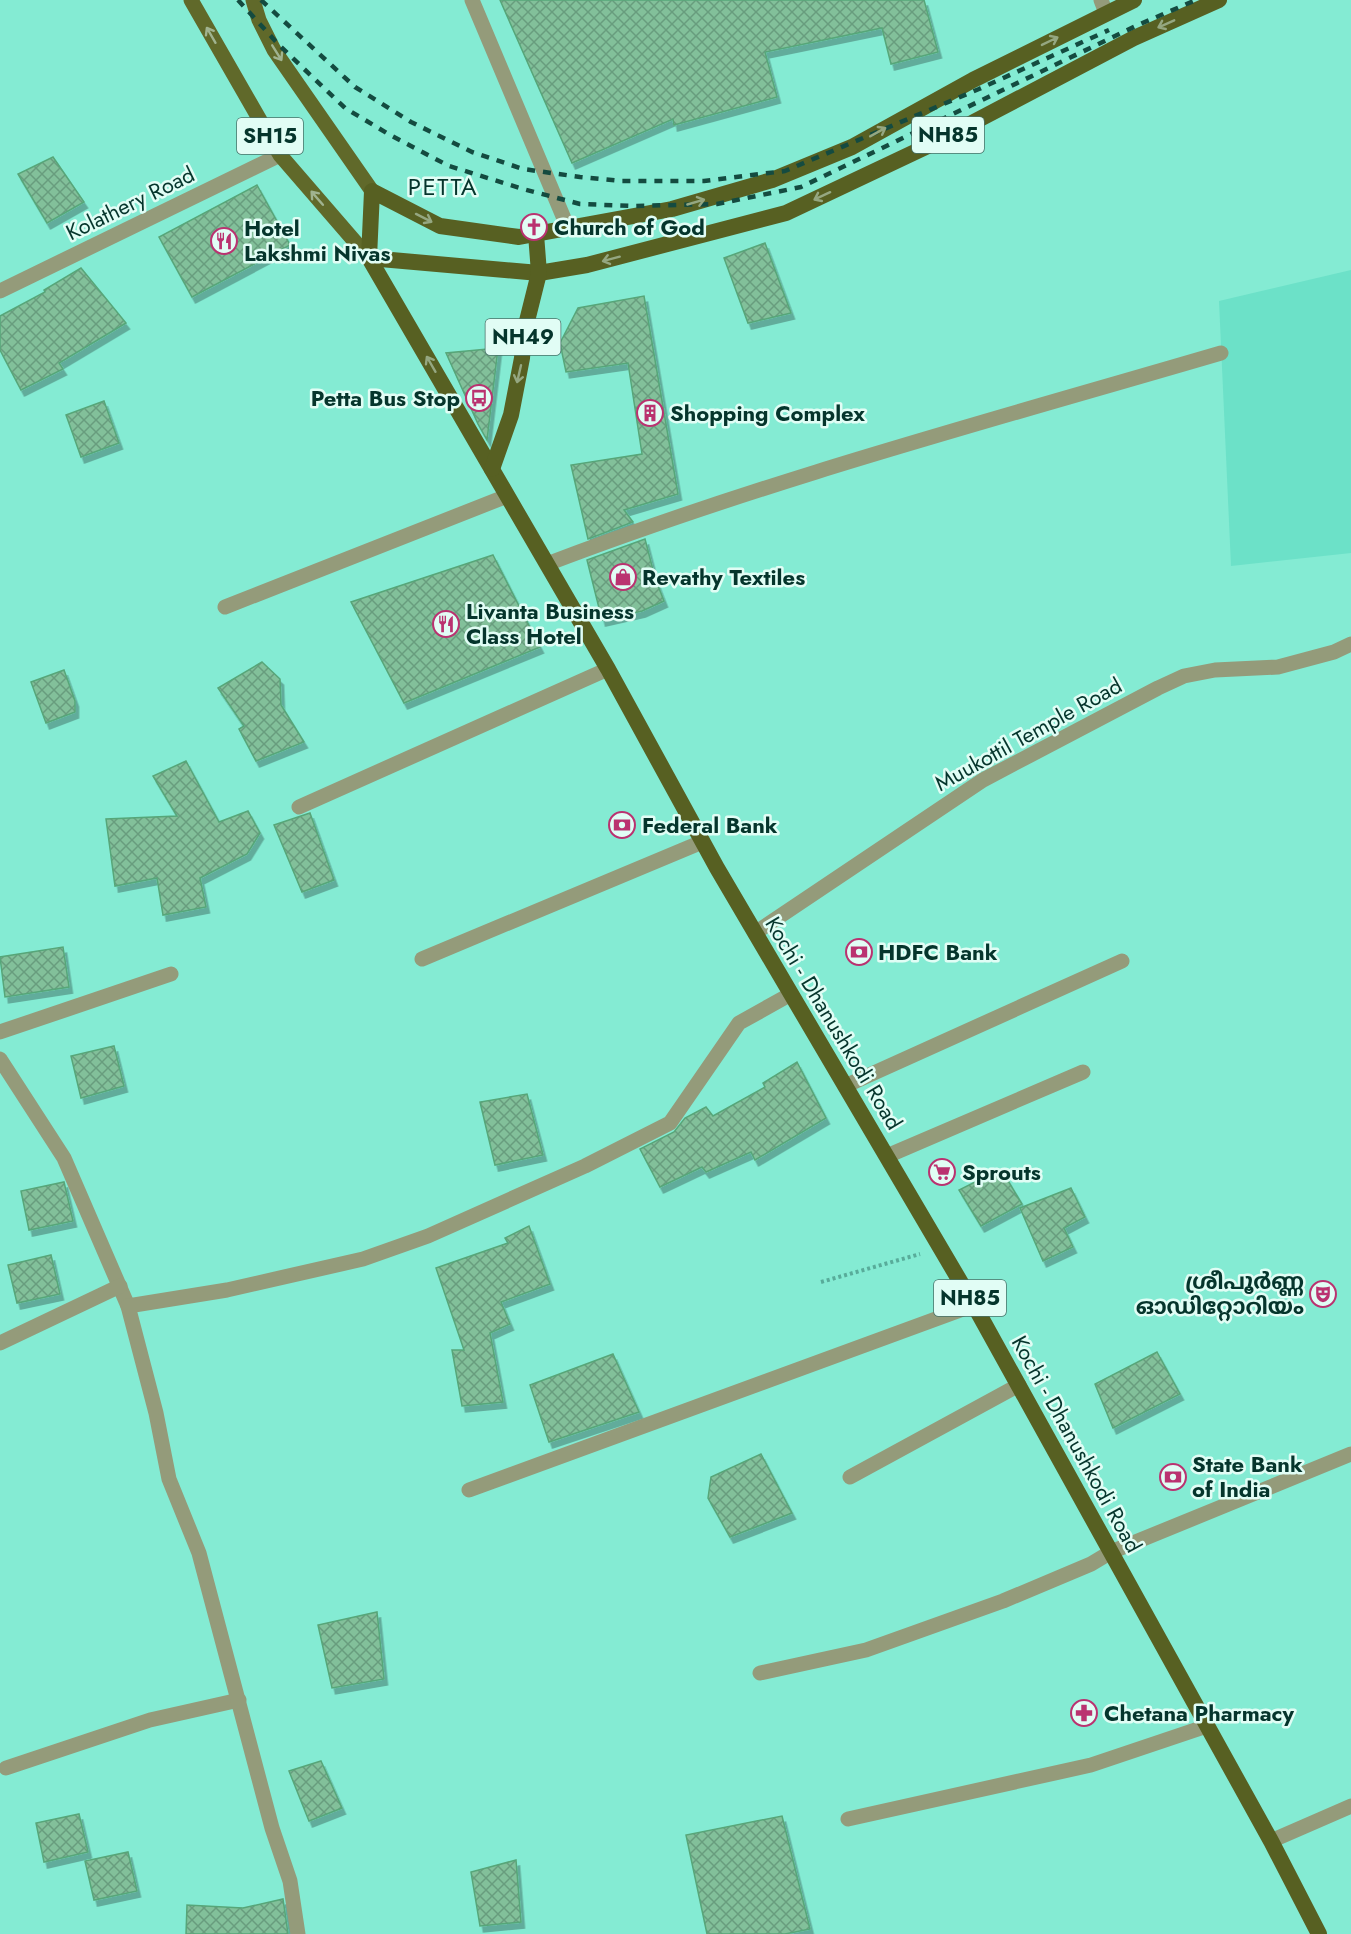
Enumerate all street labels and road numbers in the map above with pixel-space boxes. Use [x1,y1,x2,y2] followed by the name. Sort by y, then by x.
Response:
[912,117,984,153] road number: NH85
[237,118,303,154] road number: SH15
[60,158,200,248] street label: Kolathery Road
[486,319,560,355] road number: NH49
[929,669,1127,799] street label: Muukottil Temple Road
[758,910,910,1136] street label: Kochi - Dhanushkodi Road
[934,1280,1006,1316] road number: NH85
[1004,1330,1150,1558] street label: Kochi - Dhanushkodi Road

